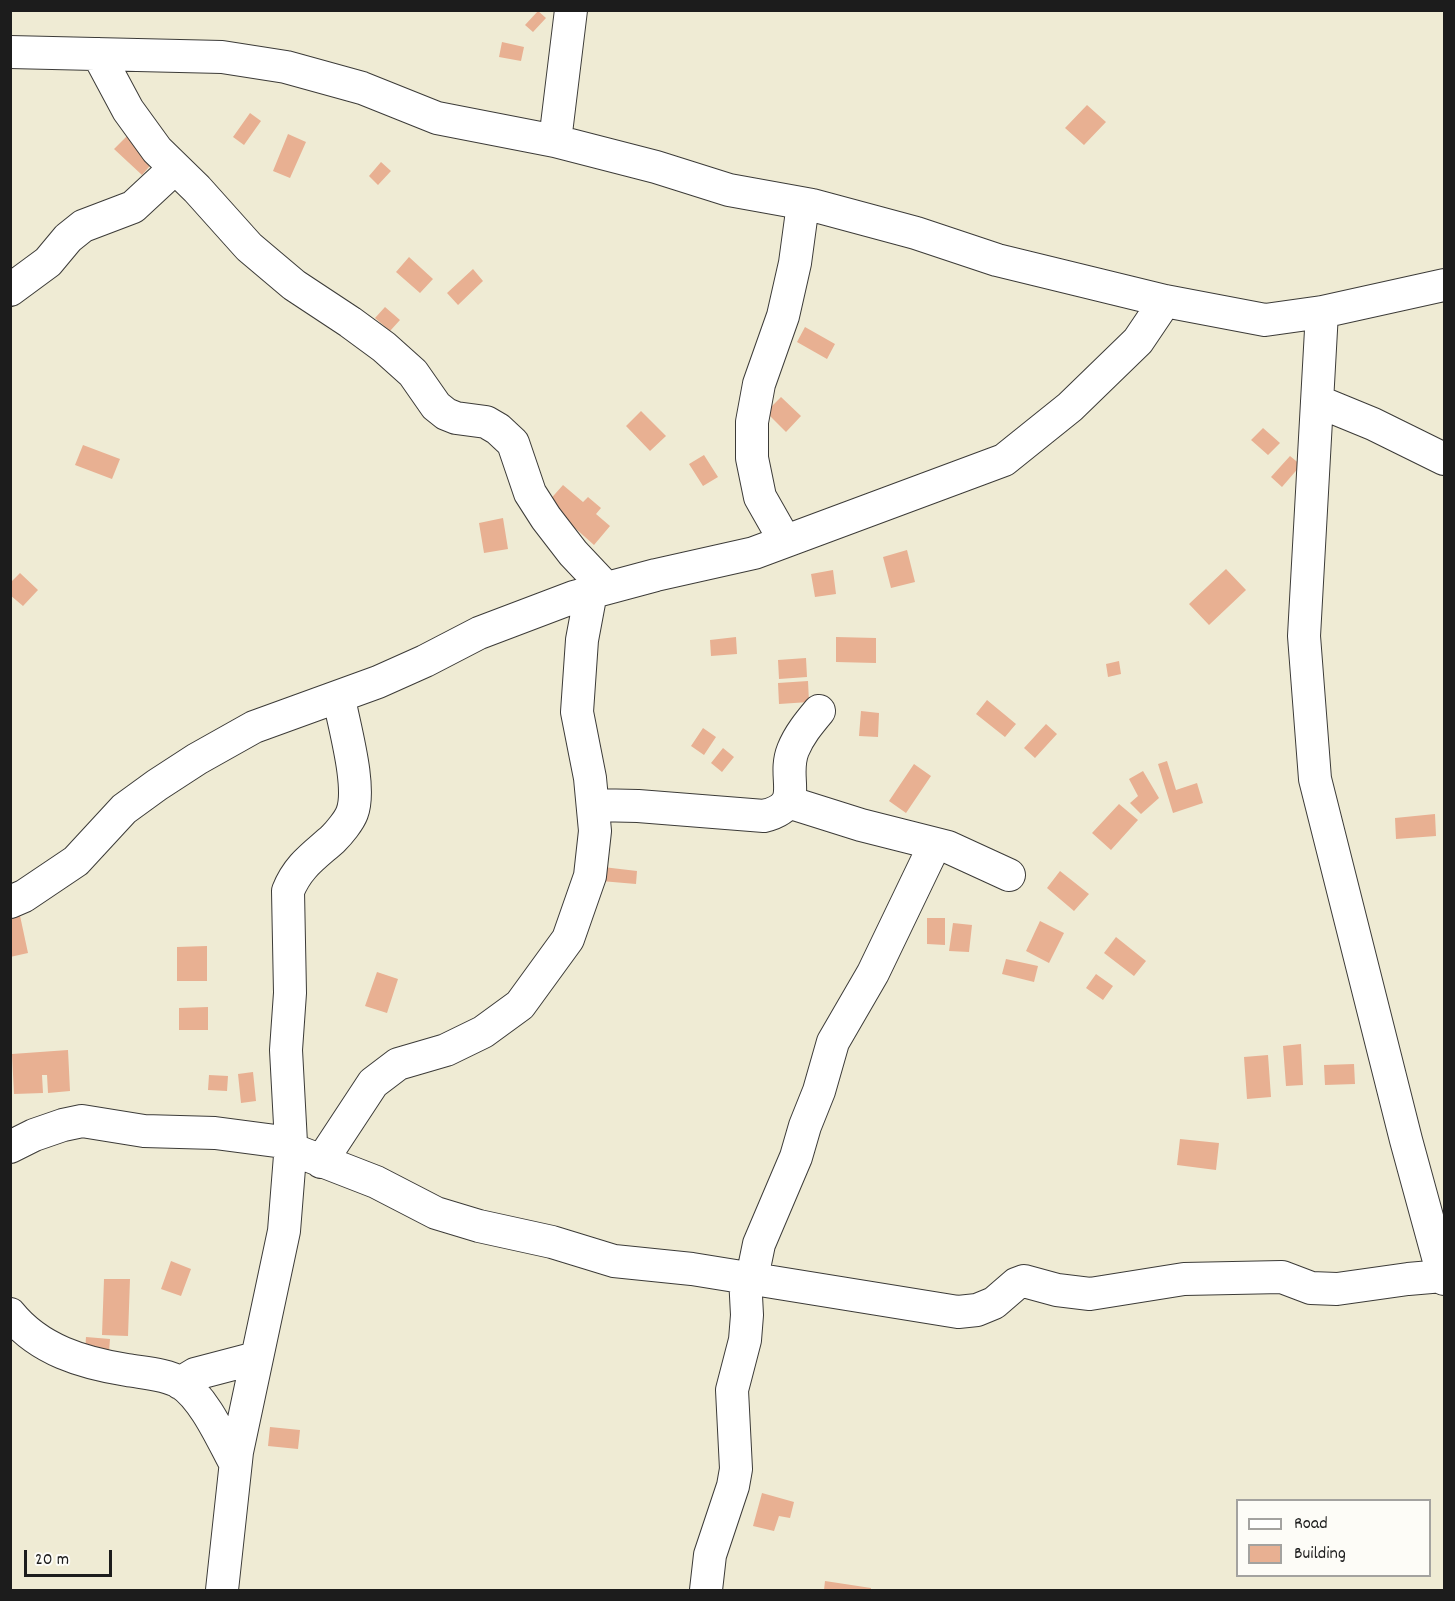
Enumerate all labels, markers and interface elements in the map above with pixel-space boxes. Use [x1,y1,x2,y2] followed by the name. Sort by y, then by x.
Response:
[1236,1499,1431,1577] legend
[1294,1512,1328,1537] text: Road
[27,1538,116,1576] scale bar
[1294,1542,1346,1567] text: Building
[35,1548,69,1573] text: 20 m

